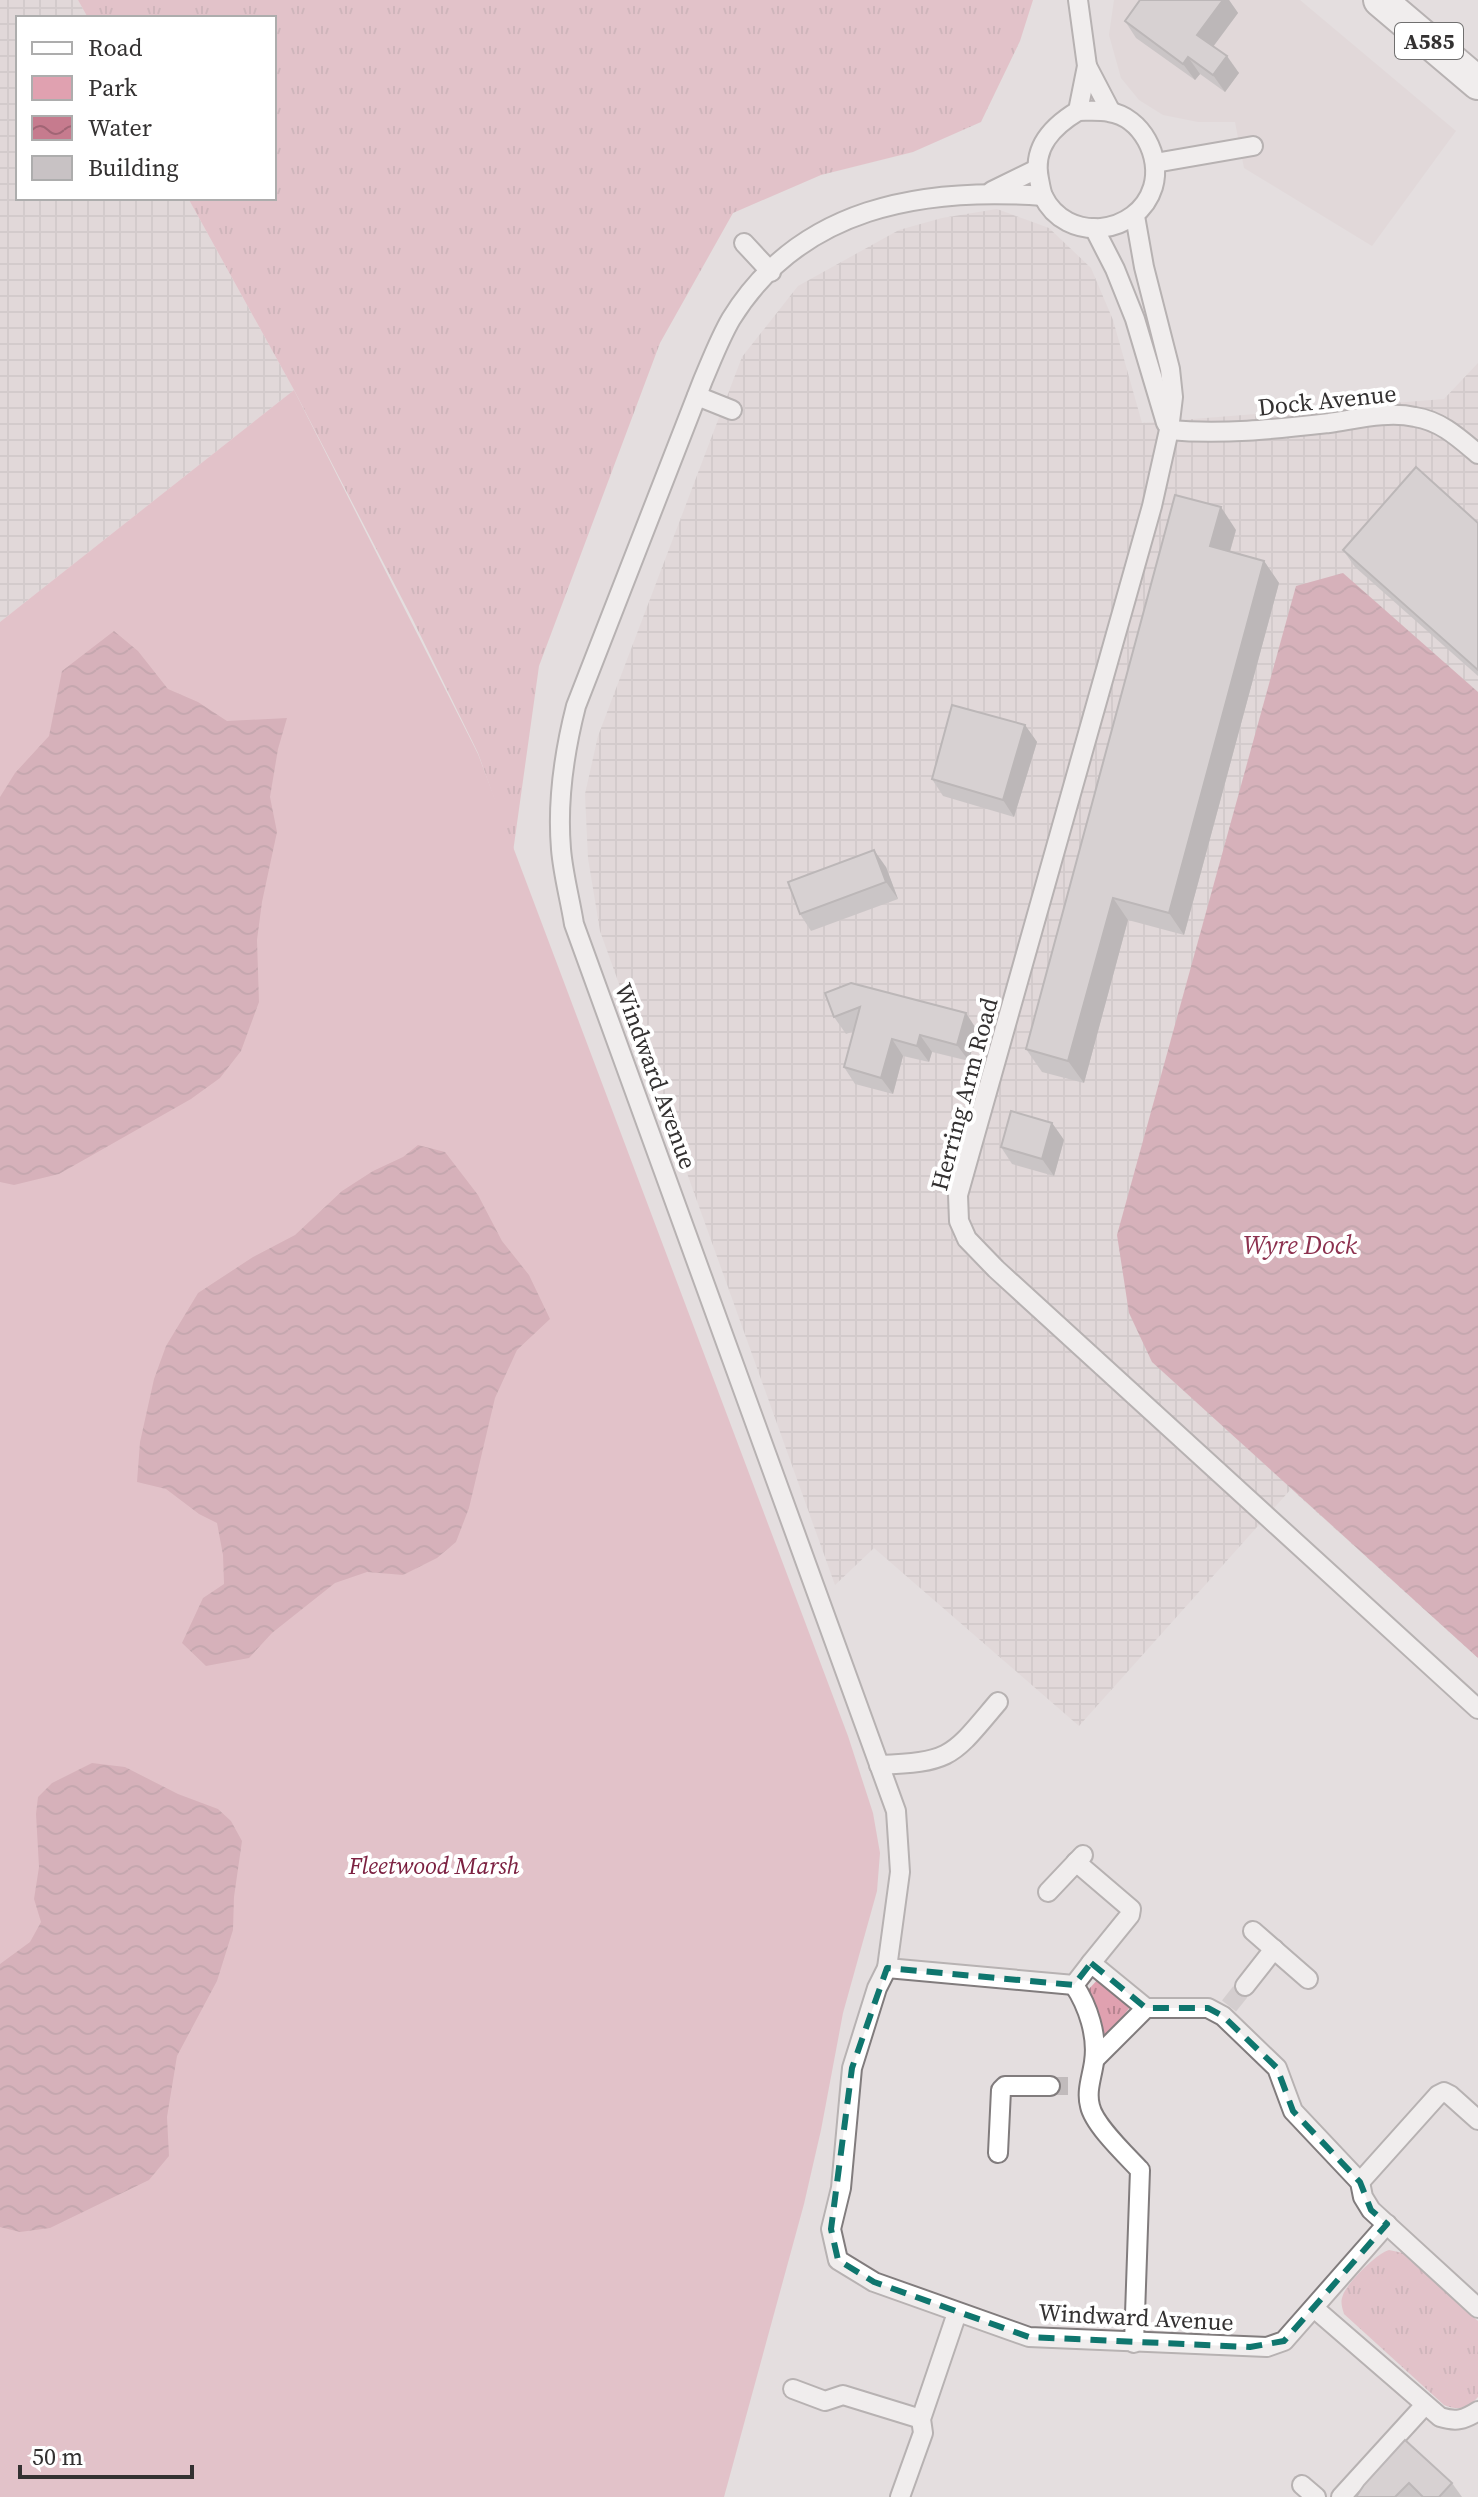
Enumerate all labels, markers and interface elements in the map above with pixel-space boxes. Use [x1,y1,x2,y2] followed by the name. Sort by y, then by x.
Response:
[16,16,276,200] legend
[1395,23,1463,59] road number: A585
[88,31,143,64] text: Road
[88,71,138,104] text: Park
[88,111,152,144] text: Water
[88,151,179,184] text: Building
[1256,376,1398,424] street label: Dock Avenue
[607,978,705,1174] street label: Windward Avenue
[922,994,1006,1194] street label: Herring Arm Road
[1243,1227,1358,1263] water label: Wyre Dock
[347,1849,520,1882] park label: Fleetwood Marsh
[1037,2295,1235,2339] street label: Windward Avenue
[20,2429,192,2479] scale bar
[32,2440,83,2473] text: 50 m

